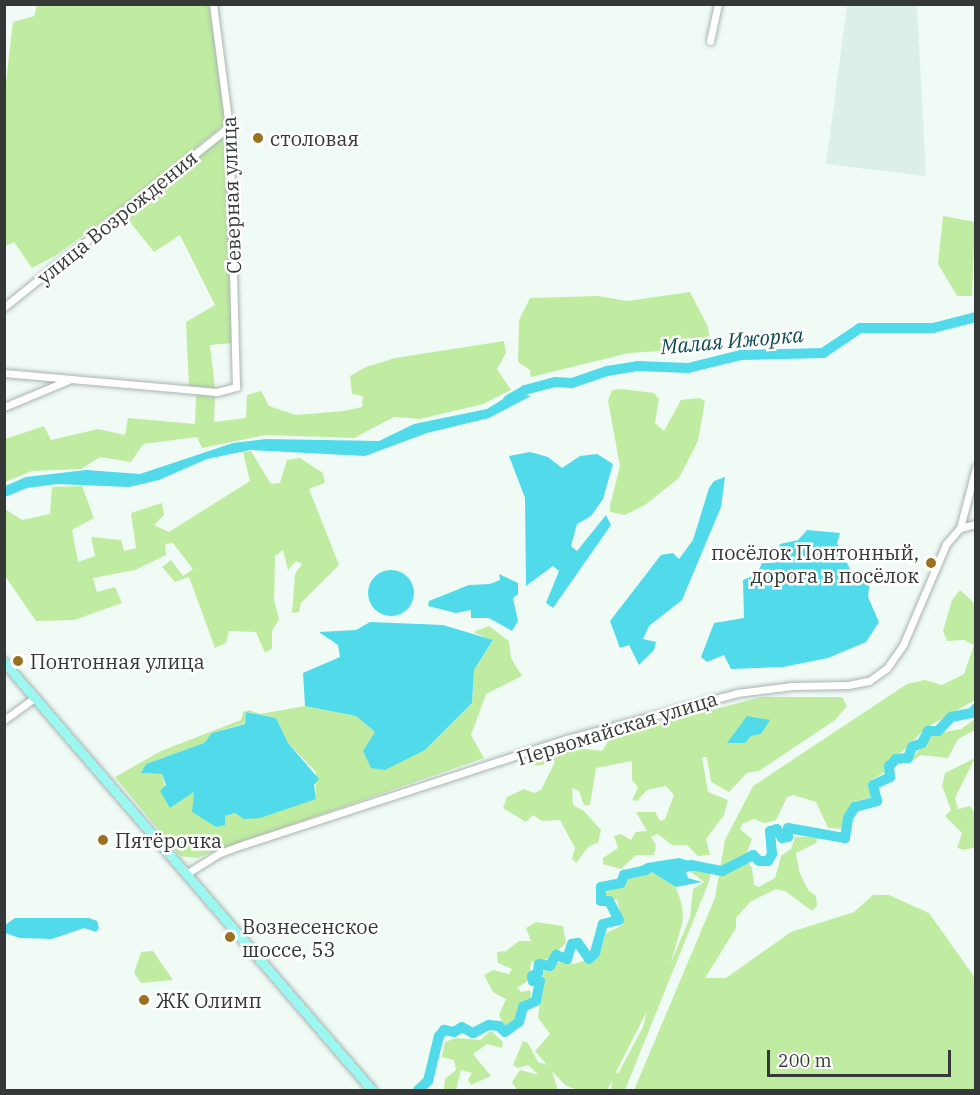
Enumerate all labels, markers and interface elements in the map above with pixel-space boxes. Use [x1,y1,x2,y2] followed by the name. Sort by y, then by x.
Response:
[216,116,246,274] street label: Северная улица
[270,126,359,150] place label: столовая
[251,131,265,145] marker: столовая
[32,145,202,289] street label: улица Возрождения
[659,321,805,359] water label: Малая Ижорка
[711,540,919,587] place label: посёлок Понтонный, дорога в посёлок
[924,556,938,570] marker: посёлок Понтонный, дорога в посёлок
[30,649,205,673] place label: Понтонная улица
[11,654,25,668] marker: Понтонная улица
[514,686,720,770] street label: Первомайская улица
[115,828,222,852] place label: Пятёрочка
[96,833,110,847] marker: Пятёрочка
[242,914,379,961] place label: Вознесенское шоссе, 53
[223,930,237,944] marker: Вознесенское шоссе, 53
[156,988,262,1012] place label: ЖК Олимп
[137,993,151,1007] marker: ЖК Олимп
[770,1038,954,1076] scale bar
[778,1049,832,1072] text: 200 m

